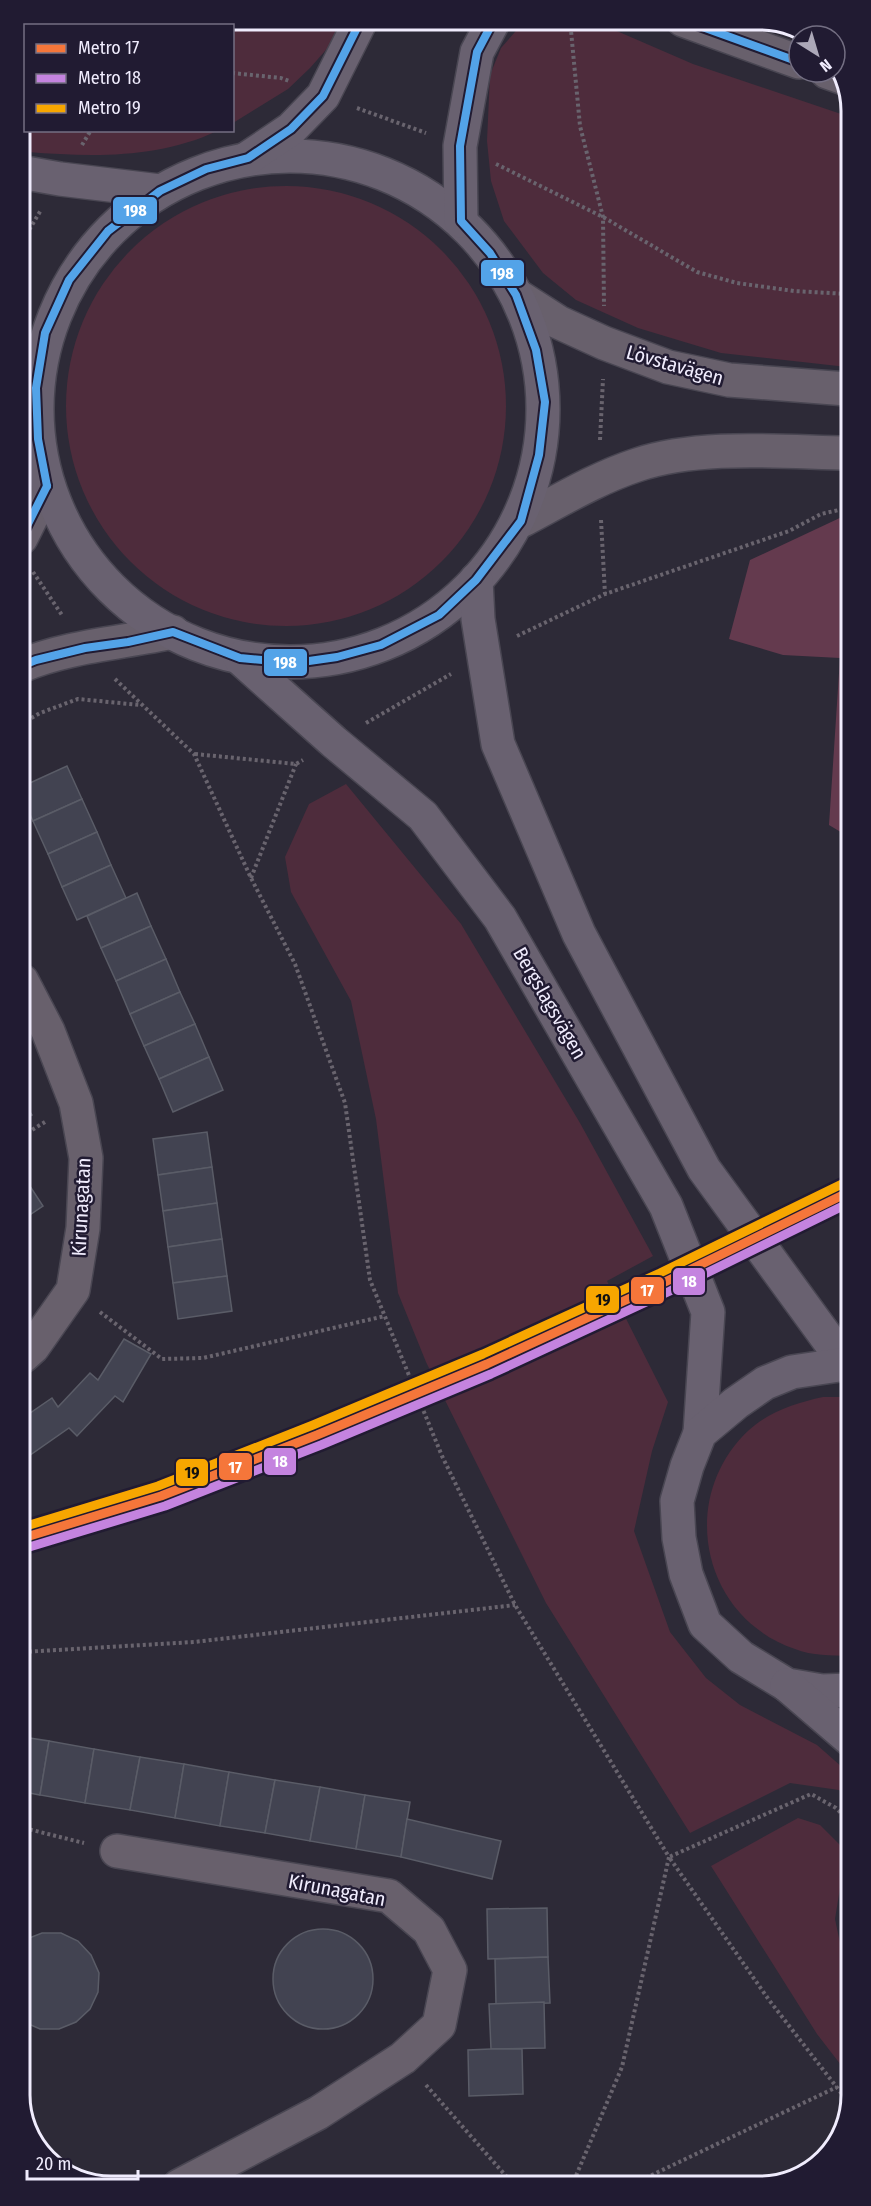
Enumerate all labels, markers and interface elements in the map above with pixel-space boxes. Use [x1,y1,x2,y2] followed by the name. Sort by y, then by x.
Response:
[24,24,234,132] legend
[787,24,847,84] north arrow
[78,37,139,59] text: Metro 17
[816,55,835,76] text: N
[78,67,141,89] text: Metro 18
[78,97,141,119] text: Metro 19
[112,196,158,225] line badge: 198
[123,201,147,220] text: 198
[480,259,525,287] line badge: 198
[490,264,514,283] text: 198
[624,340,726,390] street label: Lövstavägen
[263,648,308,677] line badge: 198
[273,653,297,672] text: 198
[508,943,592,1063] street label: Bergslagsvägen
[66,1157,96,1257] street label: Kirunagatan
[672,1267,706,1296] line badge: 18
[681,1272,697,1291] text: 18
[630,1276,665,1305] line badge: 17
[640,1281,654,1300] text: 17
[585,1285,620,1314] line badge: 19
[595,1290,611,1309] text: 19
[263,1447,297,1476] line badge: 18
[218,1452,253,1481] line badge: 17
[272,1452,288,1471] text: 18
[175,1458,209,1487] line badge: 19
[228,1458,242,1477] text: 17
[184,1463,200,1482] text: 19
[286,1869,388,1911] street label: Kirunagatan
[27,2143,138,2181] scale bar
[36,2153,71,2175] text: 20 m

